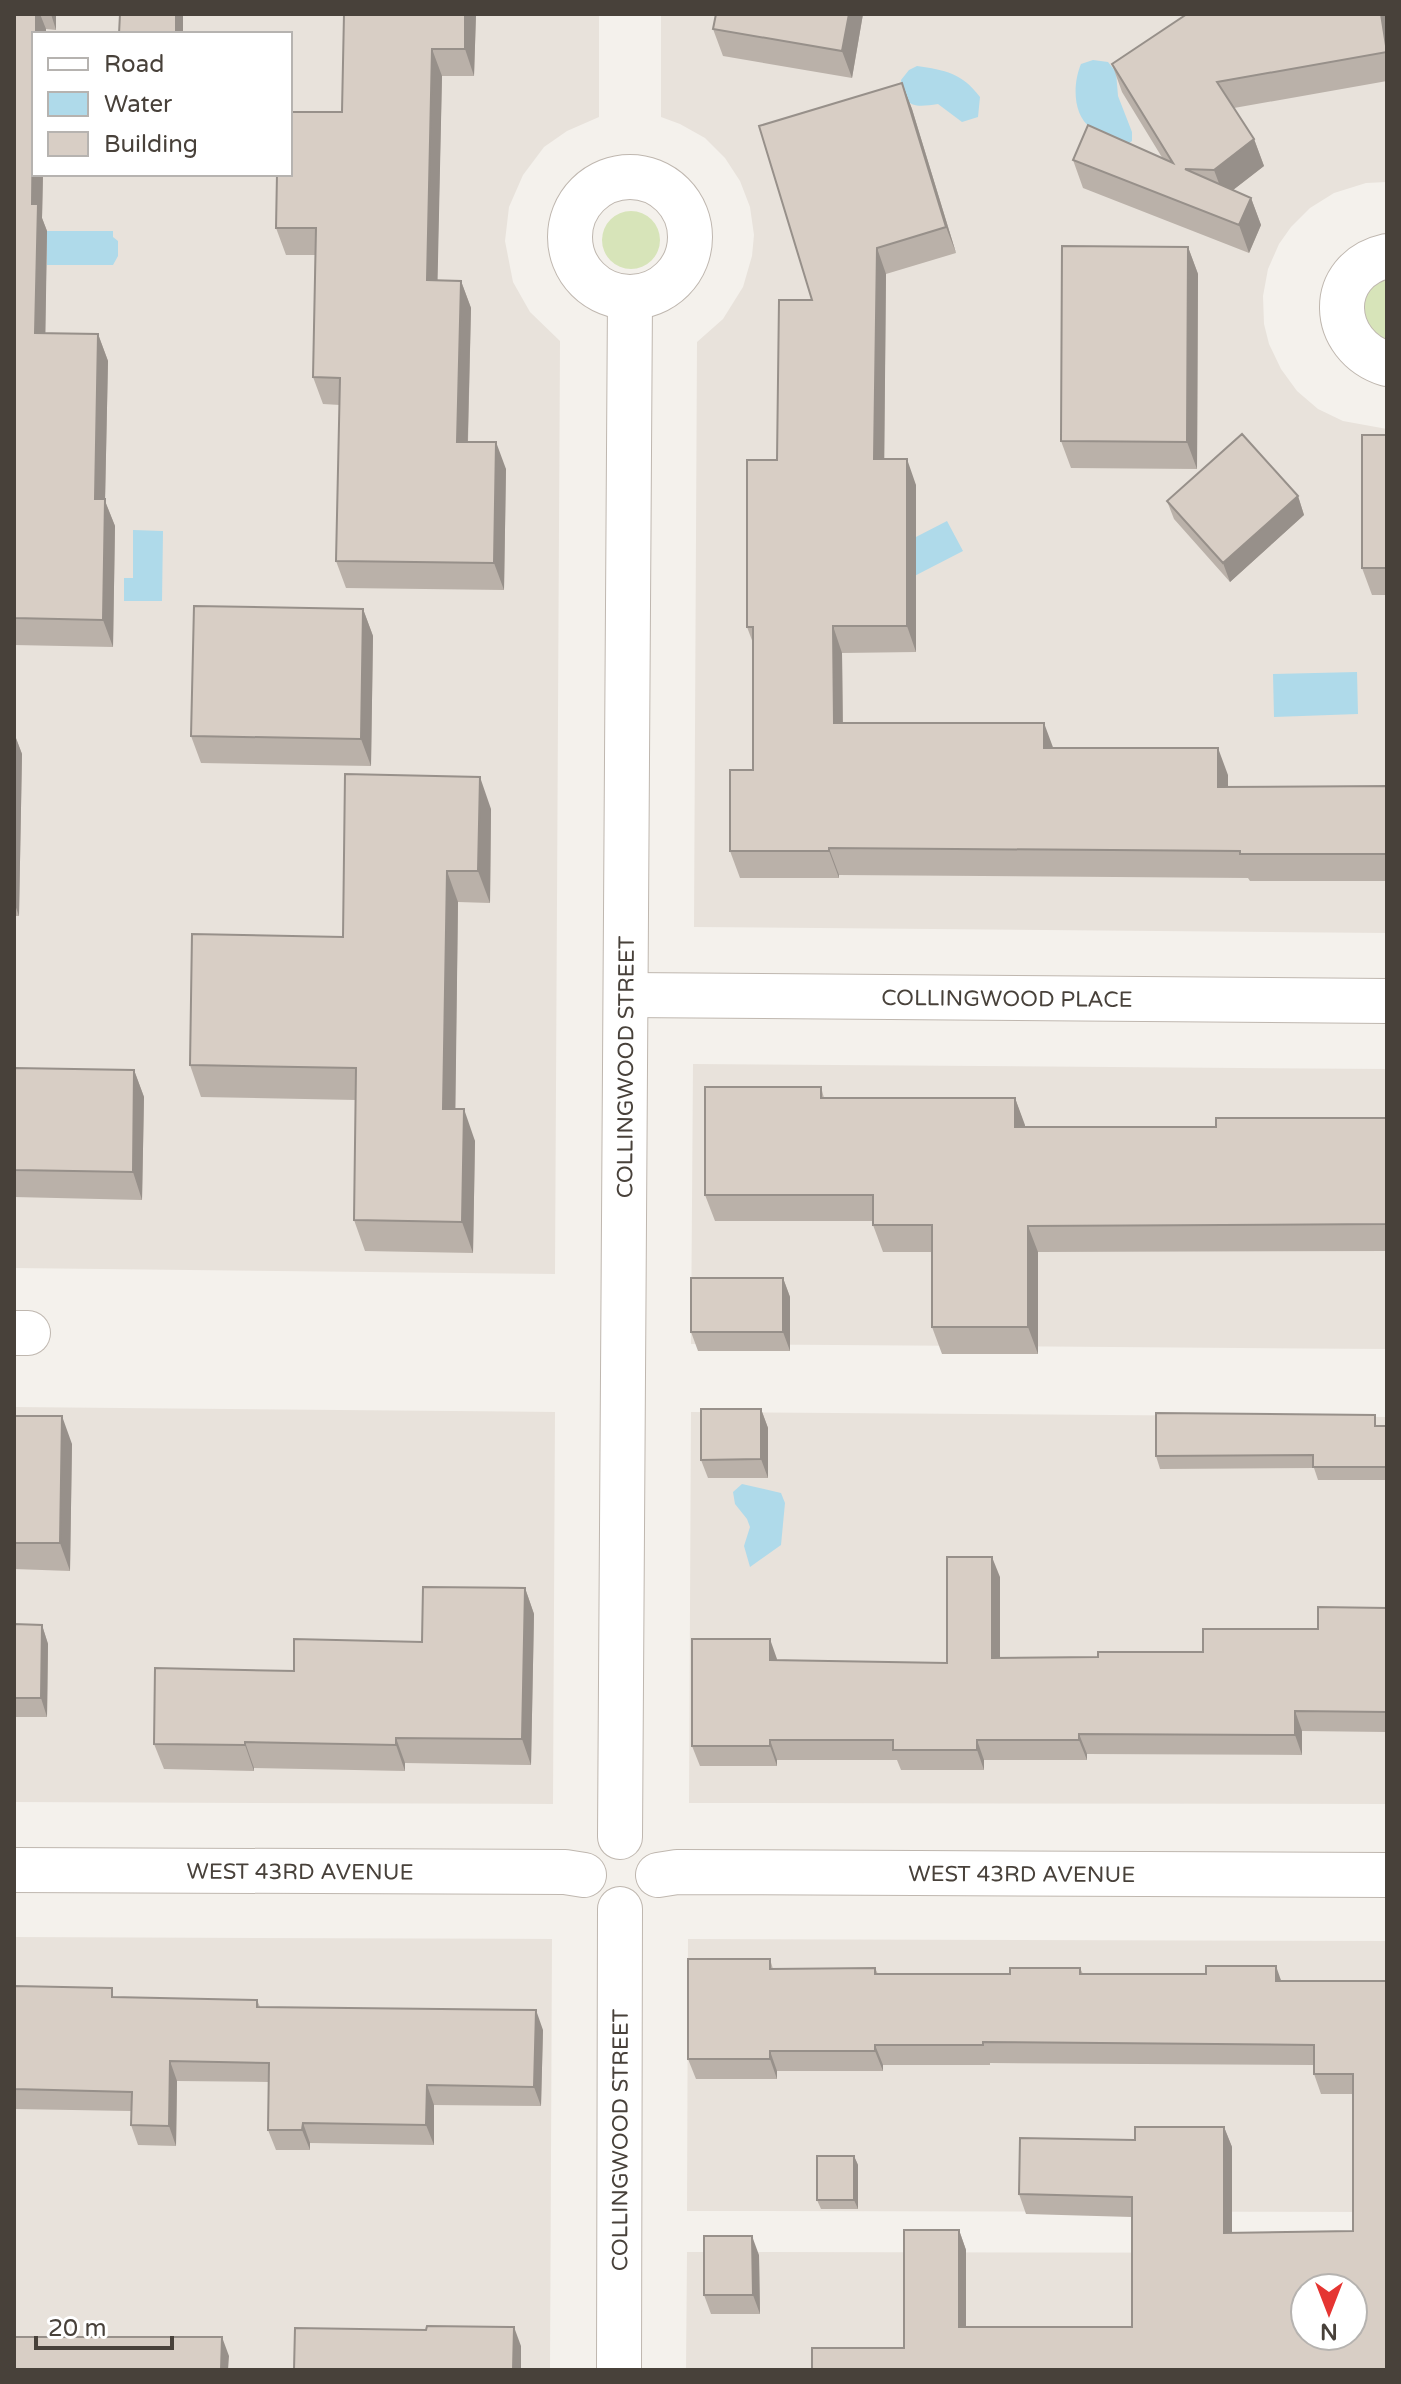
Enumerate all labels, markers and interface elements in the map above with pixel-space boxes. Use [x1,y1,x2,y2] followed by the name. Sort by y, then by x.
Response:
[32,32,292,176] legend
[104,50,164,79] text: Road
[104,90,173,119] text: Water
[104,130,198,159] text: Building
[612,935,640,1198] street label: COLLINGWOOD STREET
[881,985,1133,1013] street label: COLLINGWOOD PLACE
[186,1859,414,1885] street label: WEST 43RD AVENUE
[908,1861,1135,1888] street label: WEST 43RD AVENUE
[607,2008,634,2271] street label: COLLINGWOOD STREET
[1289,2272,1369,2352] north arrow
[36,2300,172,2350] scale bar
[48,2314,106,2343] text: 20 m
[1320,2318,1338,2344] text: N

